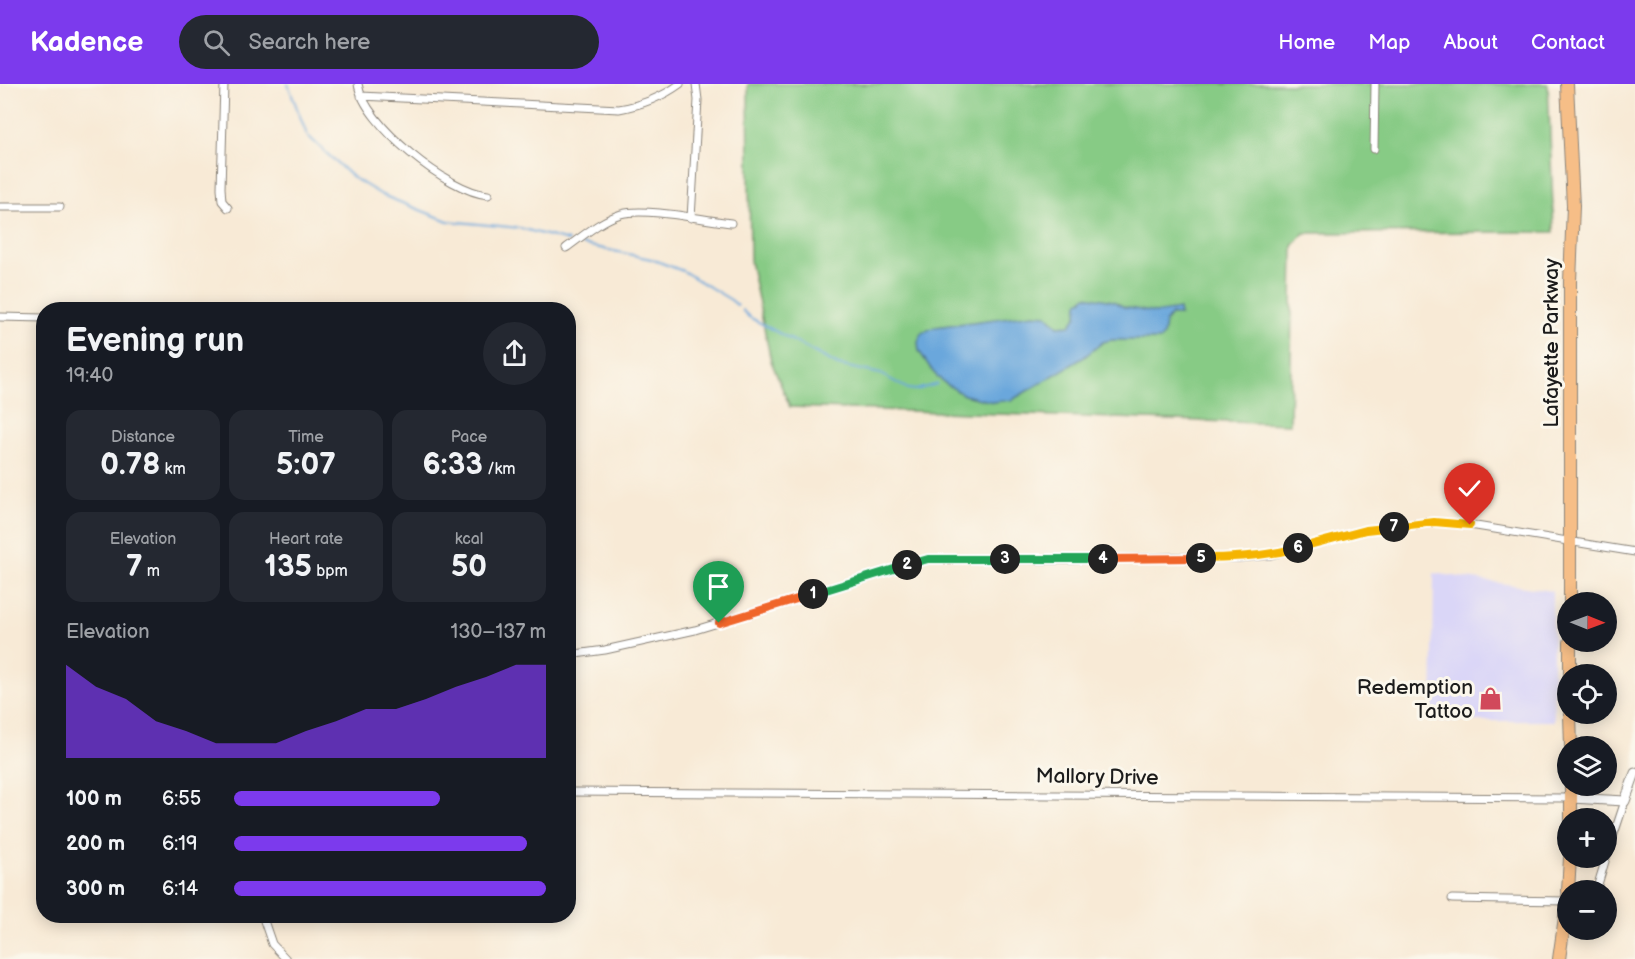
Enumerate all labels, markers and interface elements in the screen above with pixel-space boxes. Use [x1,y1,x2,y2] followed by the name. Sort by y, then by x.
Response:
[179,15,599,69] search box
[30,26,143,59] text: Kadence
[200,26,233,59] icon: search
[248,29,370,56] text: Search here
[1278,30,1335,55] text: Home
[1368,30,1410,55] text: Map
[1443,30,1498,55] text: About
[1531,30,1605,55] text: Contact
[1539,258,1564,428] street label: Lafayette Parkway
[66,321,244,361] text: Evening run
[483,322,546,385] button: share
[66,364,113,388] text: 19:40
[111,428,175,447] text: Distance
[288,428,324,447] text: Time
[451,428,487,447] text: Pace
[100,447,160,483] text: 0.78
[276,447,336,483] text: 5:07
[422,447,483,483] text: 6:33
[160,460,186,479] text: km
[483,460,516,479] text: /km
[1444,463,1495,525] pin
[1453,472,1486,505] icon: check
[1379,512,1409,542] pin: 7
[1390,517,1398,536] text: 7
[110,530,176,549] text: Elevation
[269,530,343,549] text: Heart rate
[455,530,483,549] text: kcal
[1283,533,1313,563] pin: 6
[1293,538,1303,557] text: 6
[1186,543,1216,573] pin: 5
[990,544,1020,574] pin: 3
[1088,544,1118,574] pin: 4
[1196,548,1206,567] text: 5
[126,549,143,585] text: 7
[264,549,312,585] text: 135
[451,549,487,585] text: 50
[1000,549,1010,568] text: 3
[1098,549,1108,568] text: 4
[892,550,922,580] pin: 2
[902,555,912,574] text: 2
[693,561,744,623] pin
[143,562,160,581] text: m
[312,562,348,581] text: bpm
[702,570,735,603] icon: arrive
[798,579,828,609] pin: 1
[810,584,816,603] text: 1
[1557,592,1617,652] north arrow
[1557,592,1617,940] map controls
[66,620,149,644] text: Elevation
[450,620,546,644] text: 130–137 m
[1557,664,1617,724] button: locate
[1357,675,1473,724] place label: Redemption Tattoo
[1478,686,1504,712] shop icon: Redemption Tattoo
[1557,736,1617,796] button: layers
[1035,763,1159,791] street label: Mallory Drive
[66,787,122,811] text: 100 m
[162,787,201,811] text: 6:55
[1557,808,1617,868] button: +
[66,832,125,856] text: 200 m
[162,832,198,856] text: 6:19
[66,877,125,901] text: 300 m
[162,877,198,901] text: 6:14
[1557,880,1617,940] button: −

